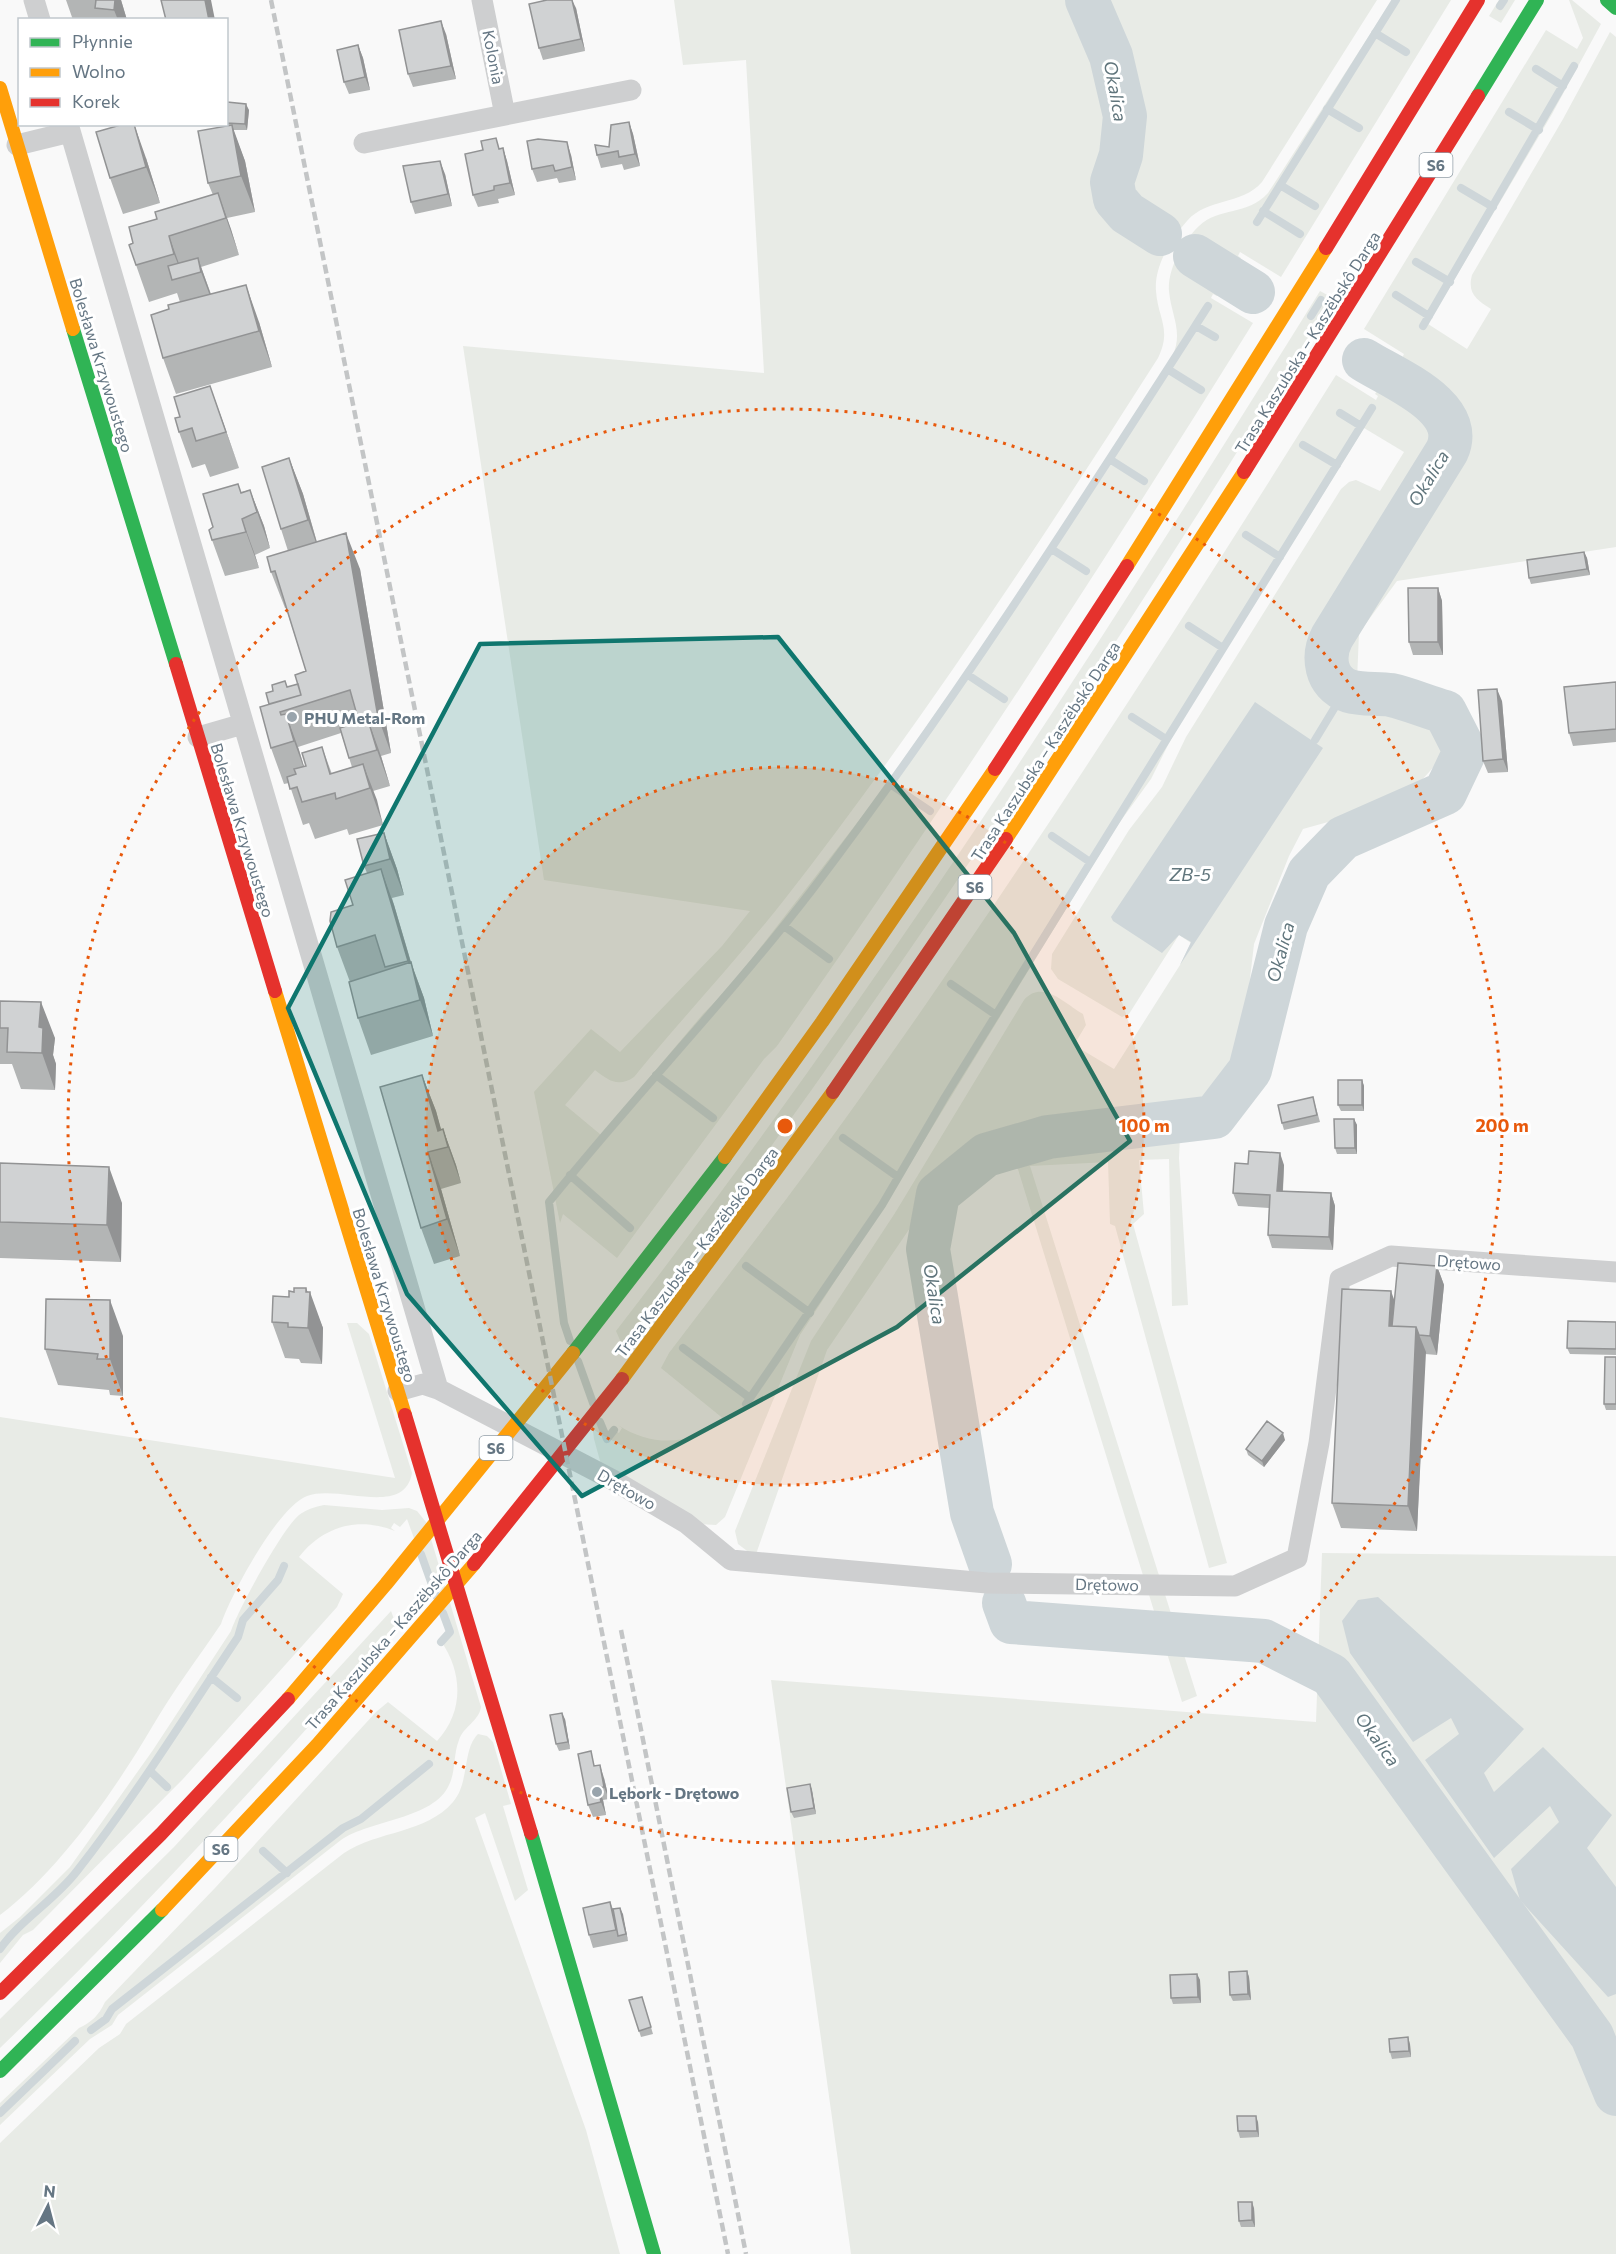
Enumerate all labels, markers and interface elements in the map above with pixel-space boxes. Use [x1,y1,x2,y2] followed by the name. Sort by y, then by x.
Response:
[18,18,228,126] legend
[479,28,509,86] street label: Kolonia
[72,30,133,52] text: Płynnie
[1100,59,1132,123] water label: Okalica
[72,60,126,82] text: Wolno
[72,90,121,112] text: Korek
[1420,153,1452,177] road number: S6
[1230,227,1384,457] street label: Trasa Kaszubska – Kaszëbskô Darga
[66,276,138,454] street label: Bolesława Krzywoustego
[1403,446,1453,510] water label: Okalica
[967,637,1123,865] street label: Trasa Kaszubska – Kaszëbskô Darga
[304,708,425,727] place label: PHU Metal-Rom
[285,710,299,724] marker: PHU Metal-Rom
[207,741,279,919] street label: Bolesława Krzywoustego
[1168,863,1211,885] water label: ZB-5
[958,875,992,899] road number: S6
[1261,920,1299,984] water label: Okalica
[1118,1114,1170,1136] text: 100 m
[1475,1114,1529,1136] text: 200 m
[775,1116,795,1136] centre of rings
[611,1143,781,1361] street label: Trasa Kaszubska – Kaszëbskô Darga
[349,1206,421,1384] street label: Bolesława Krzywoustego
[1436,1250,1502,1274] street label: Drętowo
[919,1262,951,1326] water label: Okalica
[480,1436,512,1460] road number: S6
[595,1465,659,1513] street label: Drętowo
[301,1526,485,1734] street label: Trasa Kaszubska – Kaszëbskô Darga
[1075,1574,1139,1594] street label: Drętowo
[1351,1708,1405,1770] water label: Okalica
[609,1783,740,1802] place label: Lębork - Drętowo
[590,1785,604,1799] marker: Lębork - Drętowo
[204,1837,238,1861] road number: S6
[18,2176,78,2236] north arrow
[43,2181,57,2201] text: N

